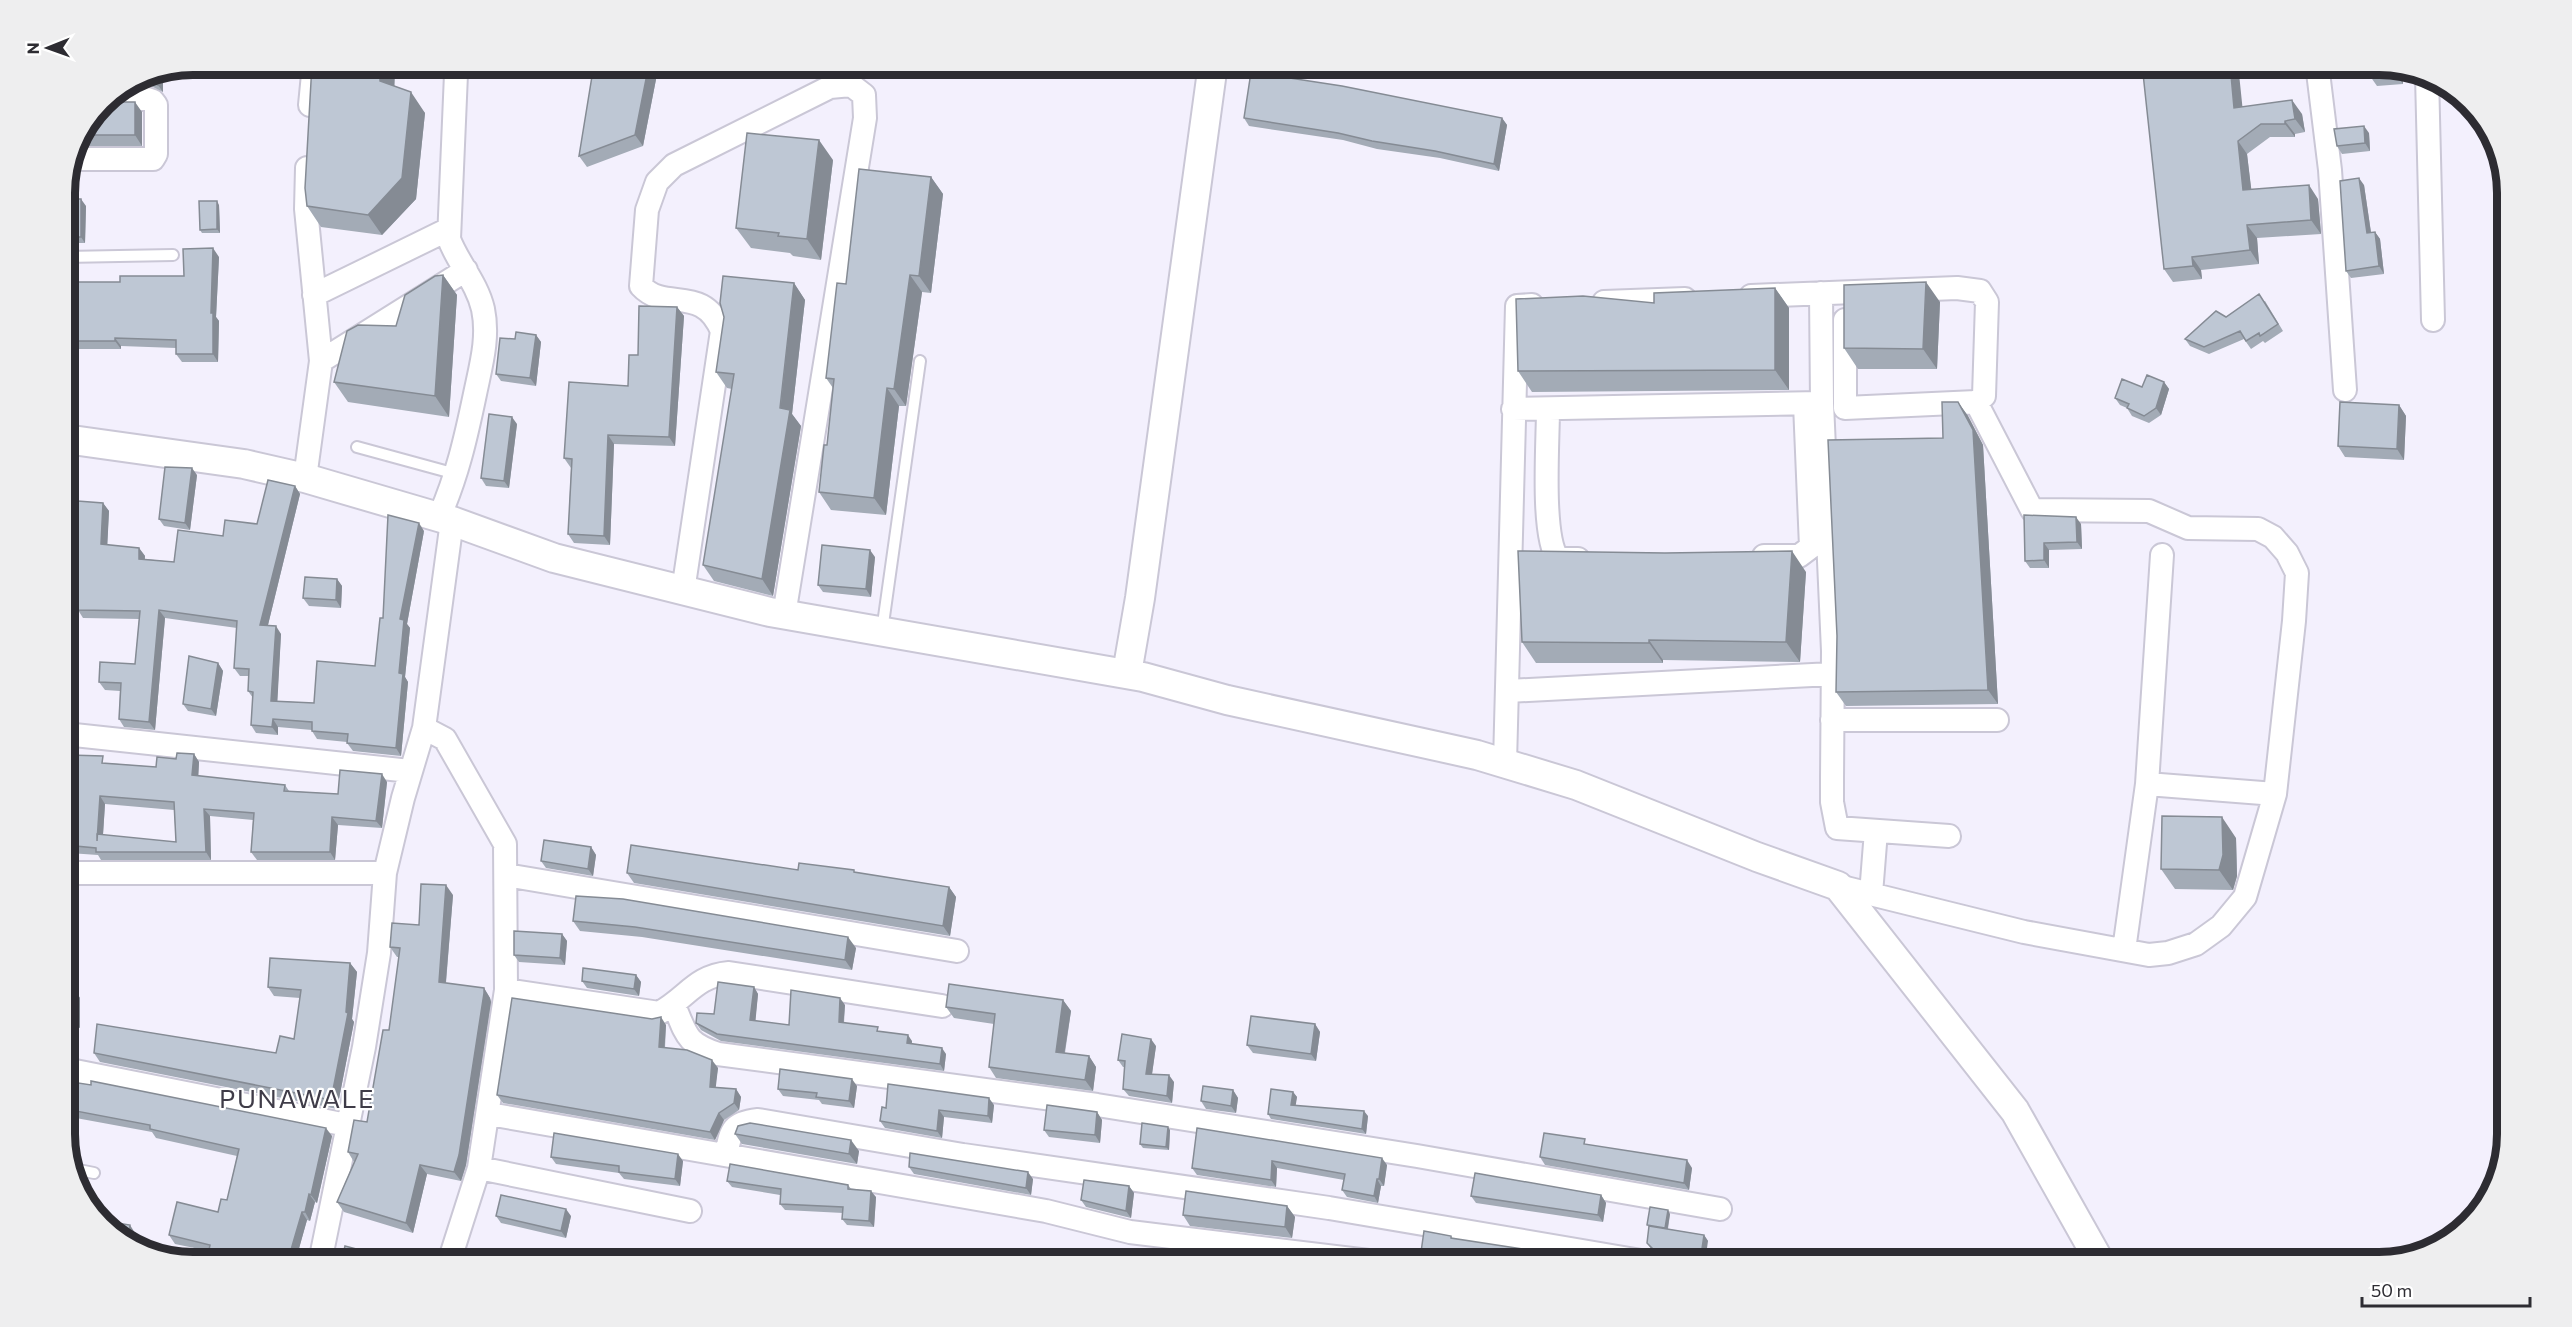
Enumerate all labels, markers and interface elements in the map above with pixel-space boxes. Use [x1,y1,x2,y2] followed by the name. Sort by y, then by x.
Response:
[18,18,78,78] north arrow
[23,42,42,54] text: N
[219,1082,375,1113] district label: PUNAWALE
[2362,1270,2530,1308] scale bar
[2371,1279,2412,1301] text: 50 m

